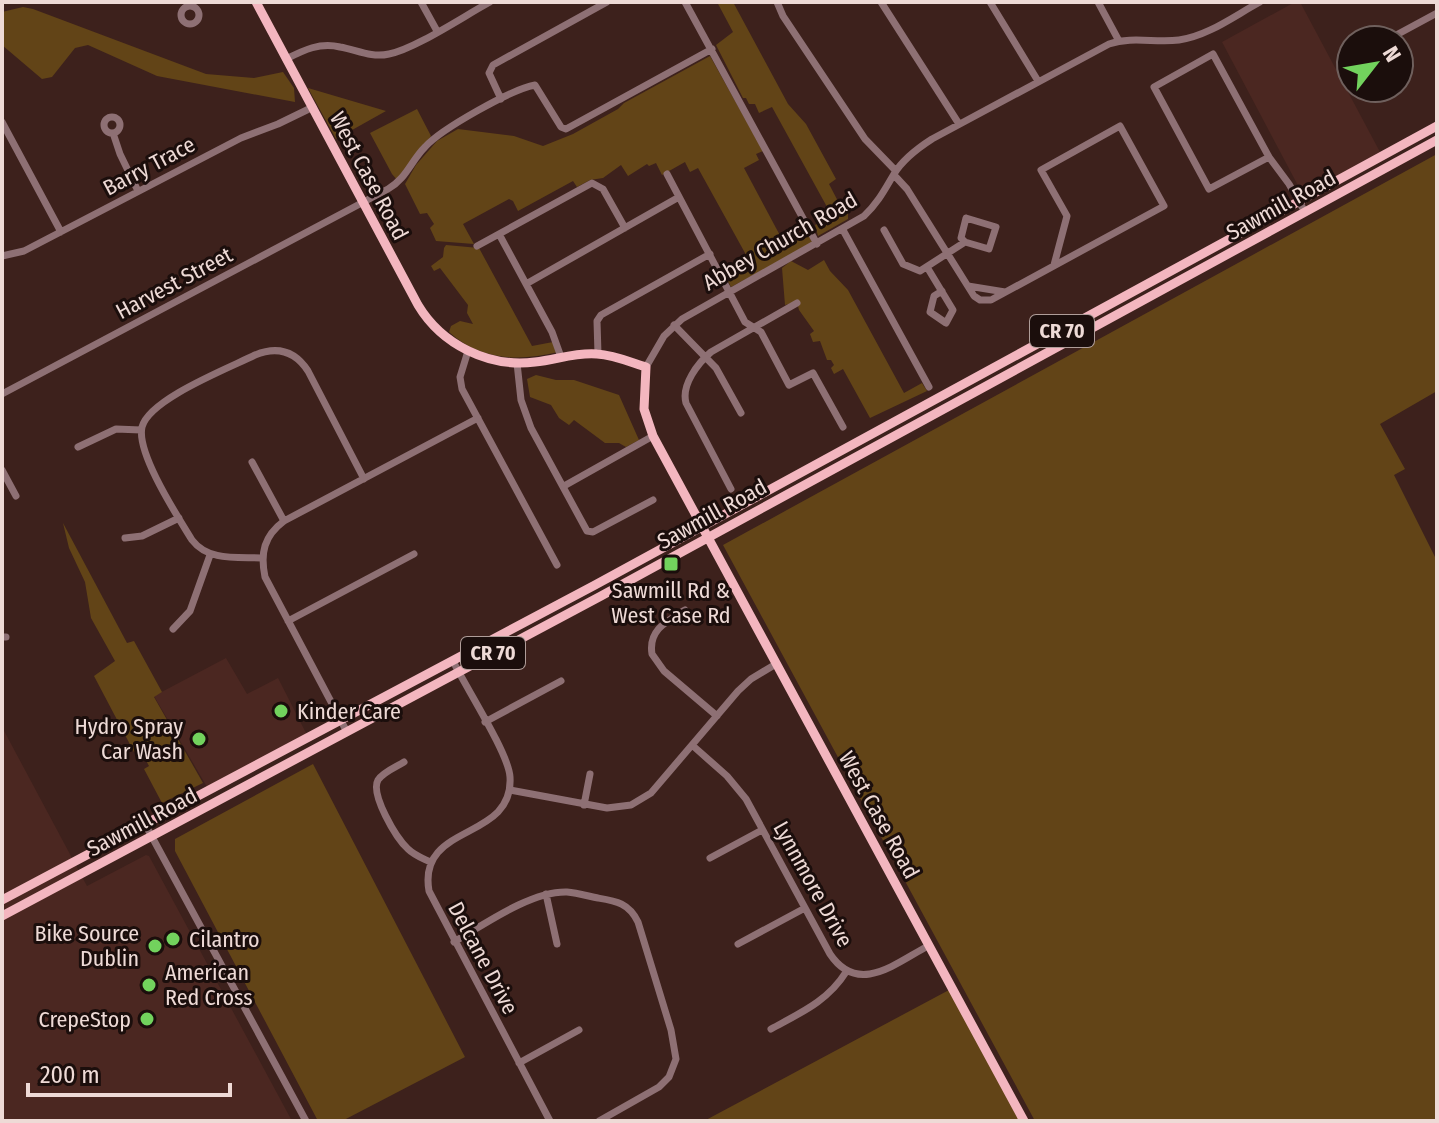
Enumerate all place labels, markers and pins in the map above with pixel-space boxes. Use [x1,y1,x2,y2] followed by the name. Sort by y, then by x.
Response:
[662,555,680,573] marker: Sawmill Rd & West Case Rd
[611,577,731,629] place label: Sawmill Rd & West Case Rd
[297,698,401,725] place label: Kinder Care
[272,702,290,720] marker: Kinder Care
[74,713,183,765] place label: Hydro Spray Car Wash
[190,730,208,748] marker: Hydro Spray Car Wash
[34,920,139,972] place label: Bike Source Dublin
[189,926,260,953] place label: Cilantro
[164,930,182,948] marker: Cilantro
[146,937,164,955] marker: Bike Source Dublin
[165,959,253,1011] place label: American Red Cross
[140,976,158,994] marker: American Red Cross
[39,1006,131,1033] place label: CrepeStop
[138,1010,156,1028] marker: CrepeStop

